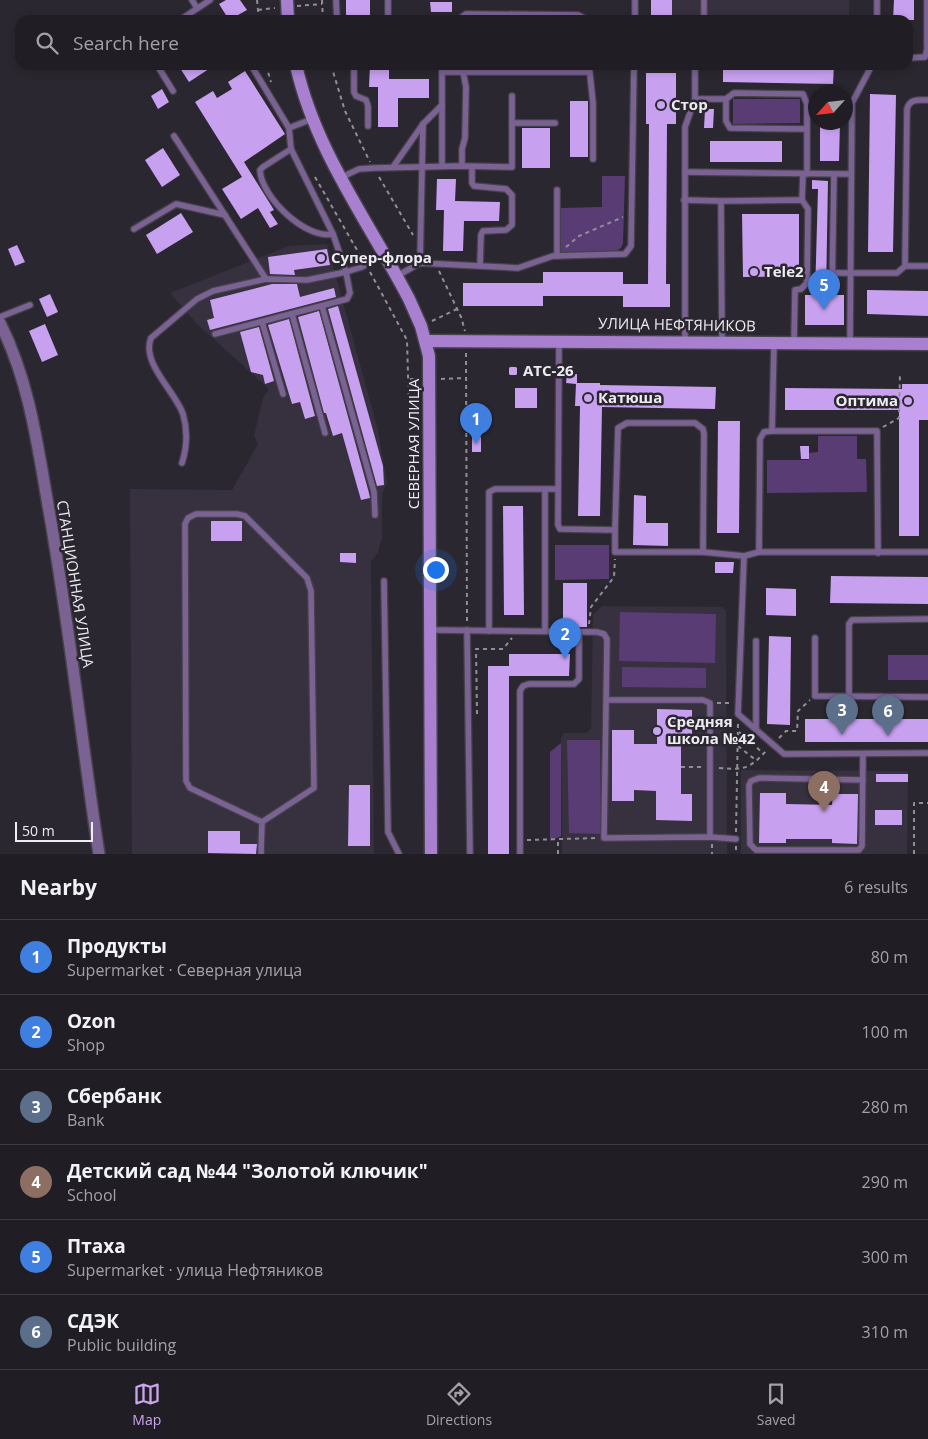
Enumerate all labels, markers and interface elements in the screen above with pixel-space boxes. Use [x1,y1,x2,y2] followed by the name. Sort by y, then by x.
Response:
[15,15,913,70] search box
[33,29,61,57] icon: search
[73,30,179,56] text: Search here
[808,85,853,130] north arrow
[671,94,708,114] place label: Стор
[655,99,667,111] marker: Стор
[331,247,432,267] place label: Супер-флора
[315,252,327,264] marker: Супер-флора
[764,261,804,281] place label: Tele2
[748,266,760,278] marker: Tele2
[808,269,840,310] pin: 5
[598,313,756,335] street label: УЛИЦА НЕФТЯНИКОВ
[523,360,574,380] place label: АТС-26
[507,365,519,377] marker: АТС-26
[403,378,423,509] street label: СЕВЕРНАЯ УЛИЦА
[598,387,662,407] place label: Катюша
[835,390,898,410] place label: Оптима
[582,392,594,404] marker: Катюша
[902,395,914,407] marker: Оптима
[460,403,492,444] pin: 1
[53,499,99,669] street label: СТАНЦИОННАЯ УЛИЦА
[423,557,449,583] your location
[549,618,581,659] pin: 2
[826,694,858,735] pin: 3
[872,695,904,736] pin: 6
[667,711,756,748] place label: Средняя школа №42
[651,725,663,737] marker: Средняя школа №42
[808,771,840,812] pin: 4
[15,819,92,842] scale bar
[22,821,55,840] text: 50 m
[20,873,97,901] text: Nearby
[844,876,908,898] text: 6 results
[67,933,167,959] text: Продукты
[31,946,41,968] text: 1
[871,946,908,968] text: 80 m
[67,959,302,981] text: Supermarket · Северная улица
[67,1008,116,1034] text: Ozon
[31,1021,41,1043] text: 2
[862,1021,908,1043] text: 100 m
[67,1034,105,1056] text: Shop
[67,1083,162,1109] text: Сбербанк
[31,1096,41,1118] text: 3
[862,1096,908,1118] text: 280 m
[67,1109,104,1131] text: Bank
[67,1158,428,1184] text: Детский сад №44 "Золотой ключик"
[31,1171,41,1193] text: 4
[862,1171,908,1193] text: 290 m
[67,1184,117,1206] text: School
[67,1233,126,1259] text: Птаха
[31,1246,41,1268] text: 5
[862,1246,908,1268] text: 300 m
[67,1259,323,1281] text: Supermarket · улица Нефтяников
[67,1308,119,1334] text: СДЭК
[31,1321,41,1343] text: 6
[862,1321,908,1343] text: 310 m
[67,1334,176,1356] text: Public building
[132,1380,161,1429] tab: Map
[426,1380,492,1429] tab: Directions
[757,1380,796,1429] tab: Saved

